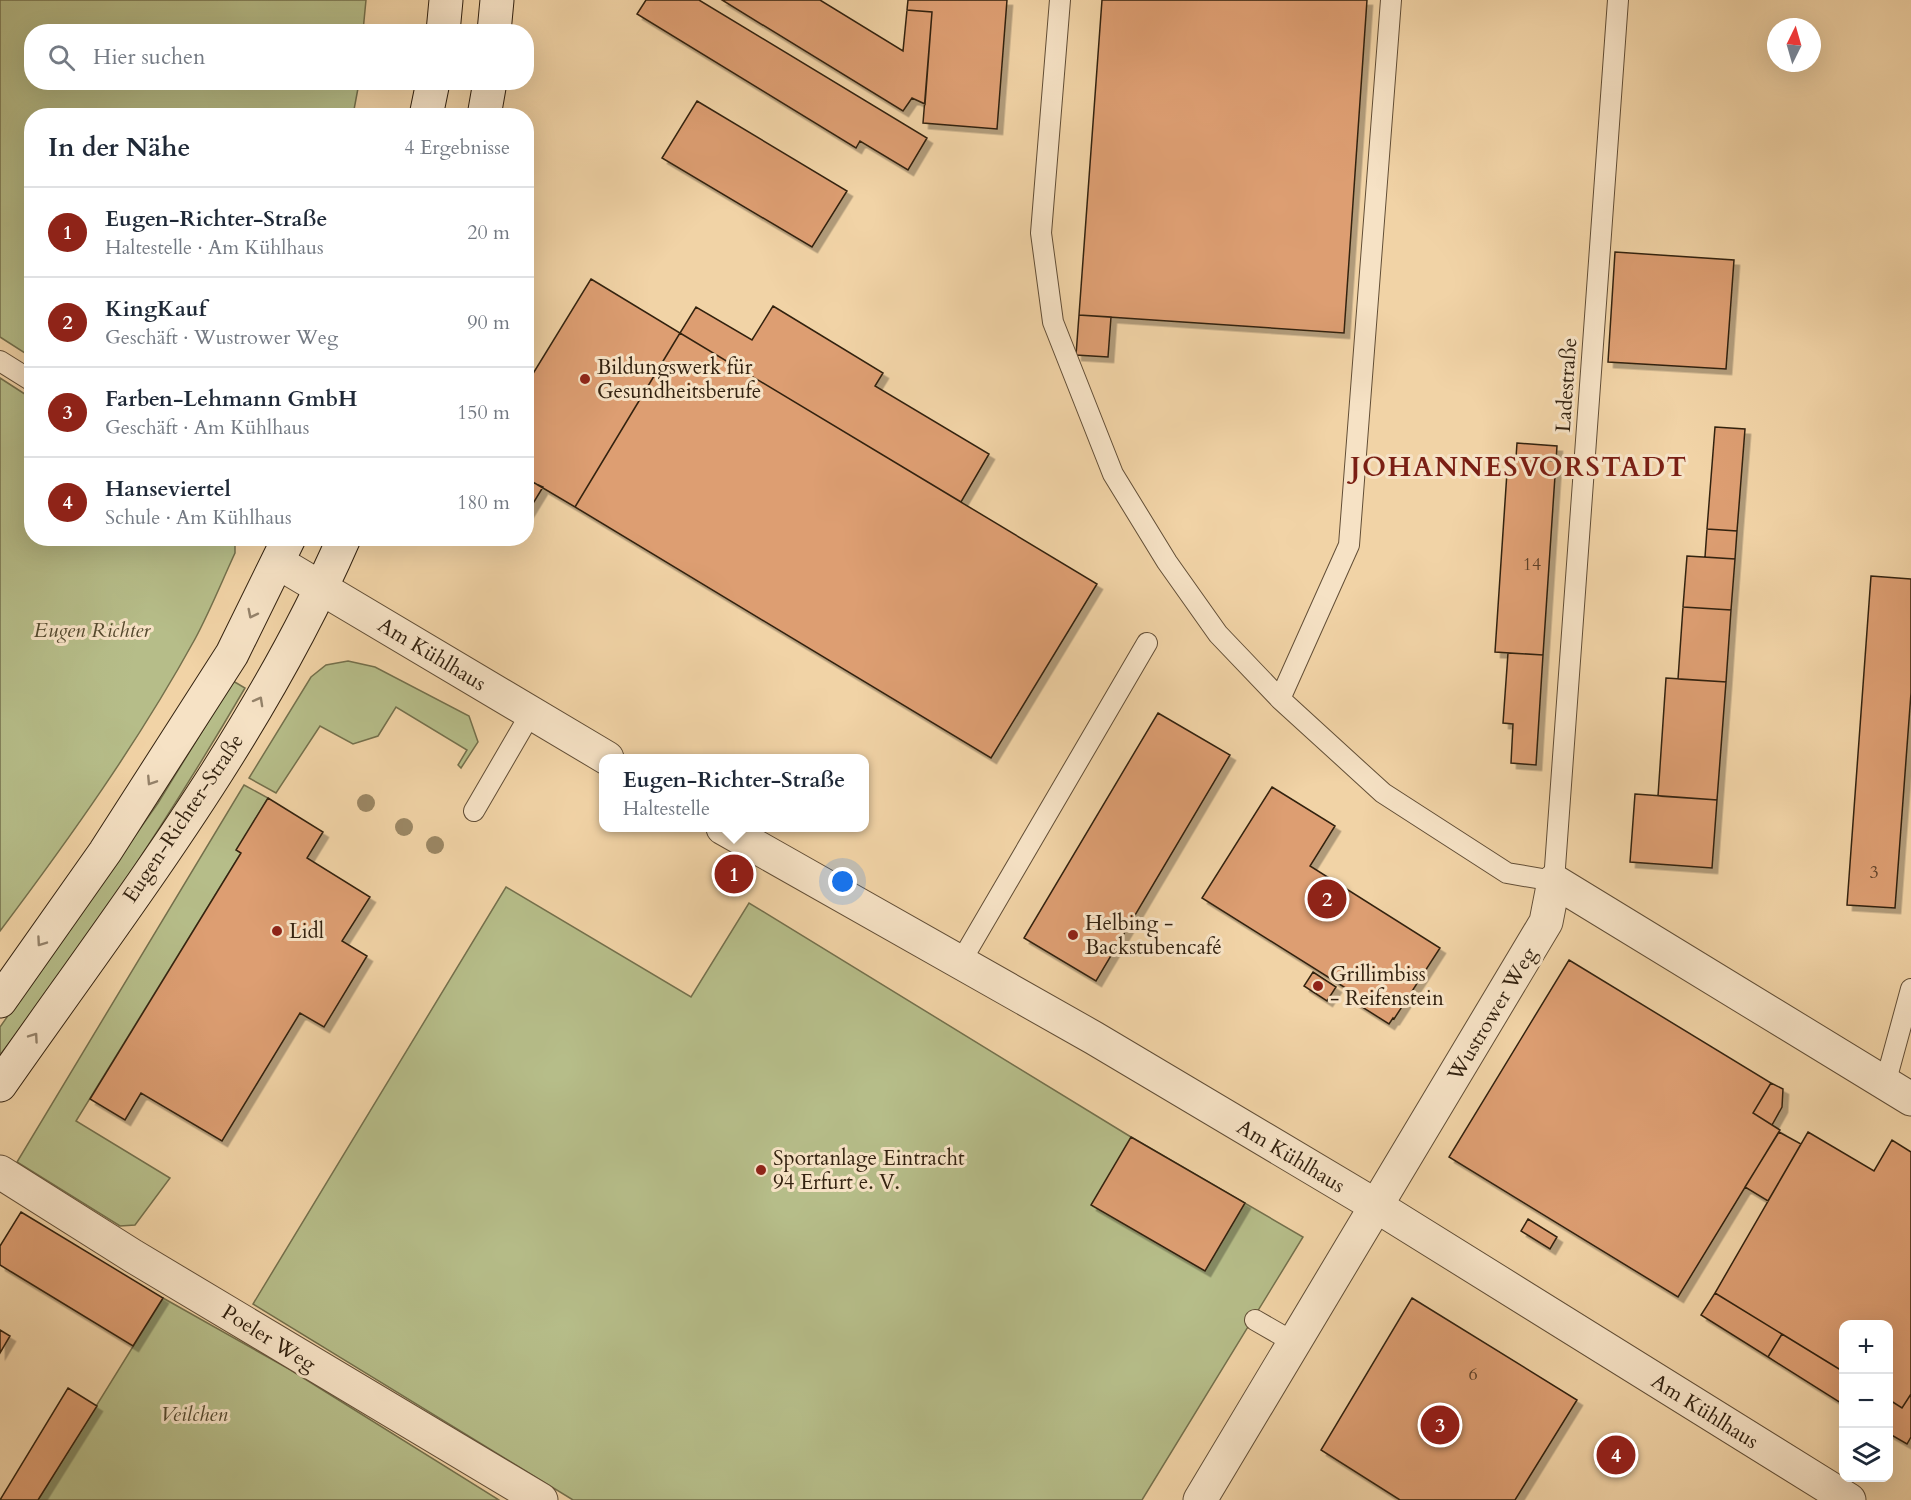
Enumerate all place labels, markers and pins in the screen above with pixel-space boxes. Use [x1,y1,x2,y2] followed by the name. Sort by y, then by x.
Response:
[597,353,761,406] place label: Bildungswerk für Gesundheitsberufe
[578,372,592,386] marker: Bildungswerk für Gesundheitsberufe
[714,852,754,896] pin: 1
[1308,876,1346,922] pin: 2
[1085,909,1222,962] place label: Helbing - Backstubencafé
[289,917,324,946] place label: Lidl
[270,924,284,938] marker: Lidl
[1066,928,1080,942] marker: Helbing - Backstubencafé
[1330,960,1444,1013] place label: Grillimbiss - Reifenstein
[1311,979,1325,993] marker: Grillimbiss - Reifenstein
[773,1144,965,1197] place label: Sportanlage Eintracht 94 Erfurt e. V.
[754,1163,768,1177] marker: Sportanlage Eintracht 94 Erfurt e. V.
[1420,1402,1460,1448] pin: 3
[1596,1432,1636,1478] pin: 4

